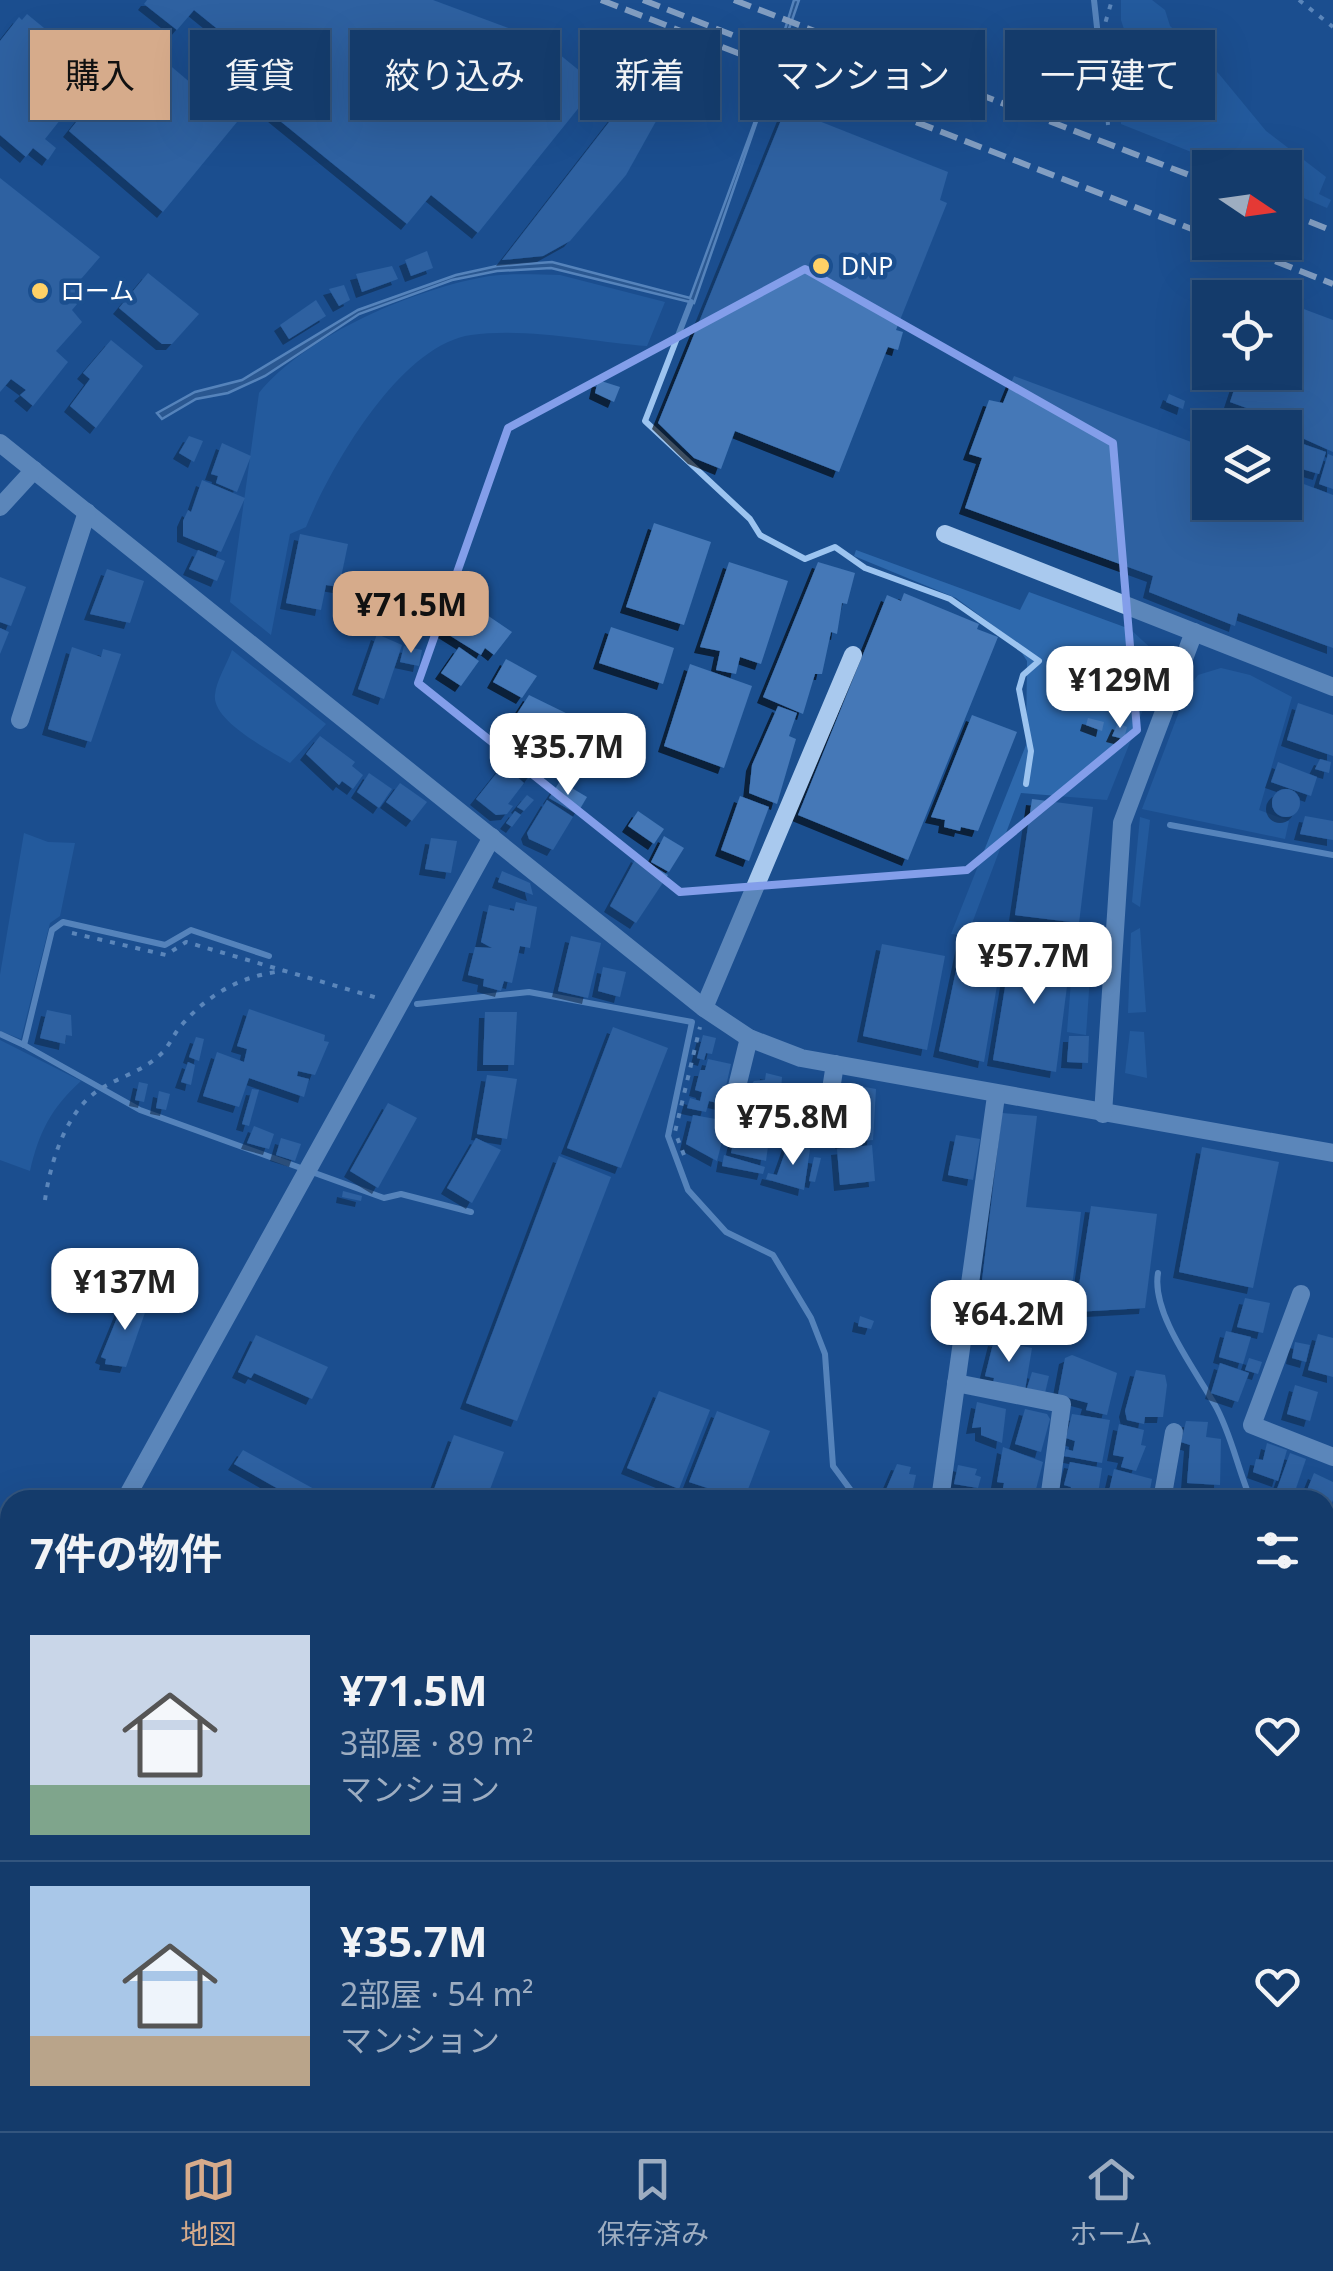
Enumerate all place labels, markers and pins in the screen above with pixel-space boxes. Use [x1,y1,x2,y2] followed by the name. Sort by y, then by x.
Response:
[841,248,893,282] place label: DNP
[810,255,832,277] marker: DNP
[60,273,134,307] place label: ローム
[29,280,51,302] marker: ローム
[330,571,492,656] pin: ¥71.5M
[1050,646,1190,731] pin: ¥129M
[487,713,649,798] pin: ¥35.7M
[953,922,1115,1007] pin: ¥57.7M
[712,1083,874,1168] pin: ¥75.8M
[55,1248,195,1333] pin: ¥137M
[928,1280,1090,1365] pin: ¥64.2M

